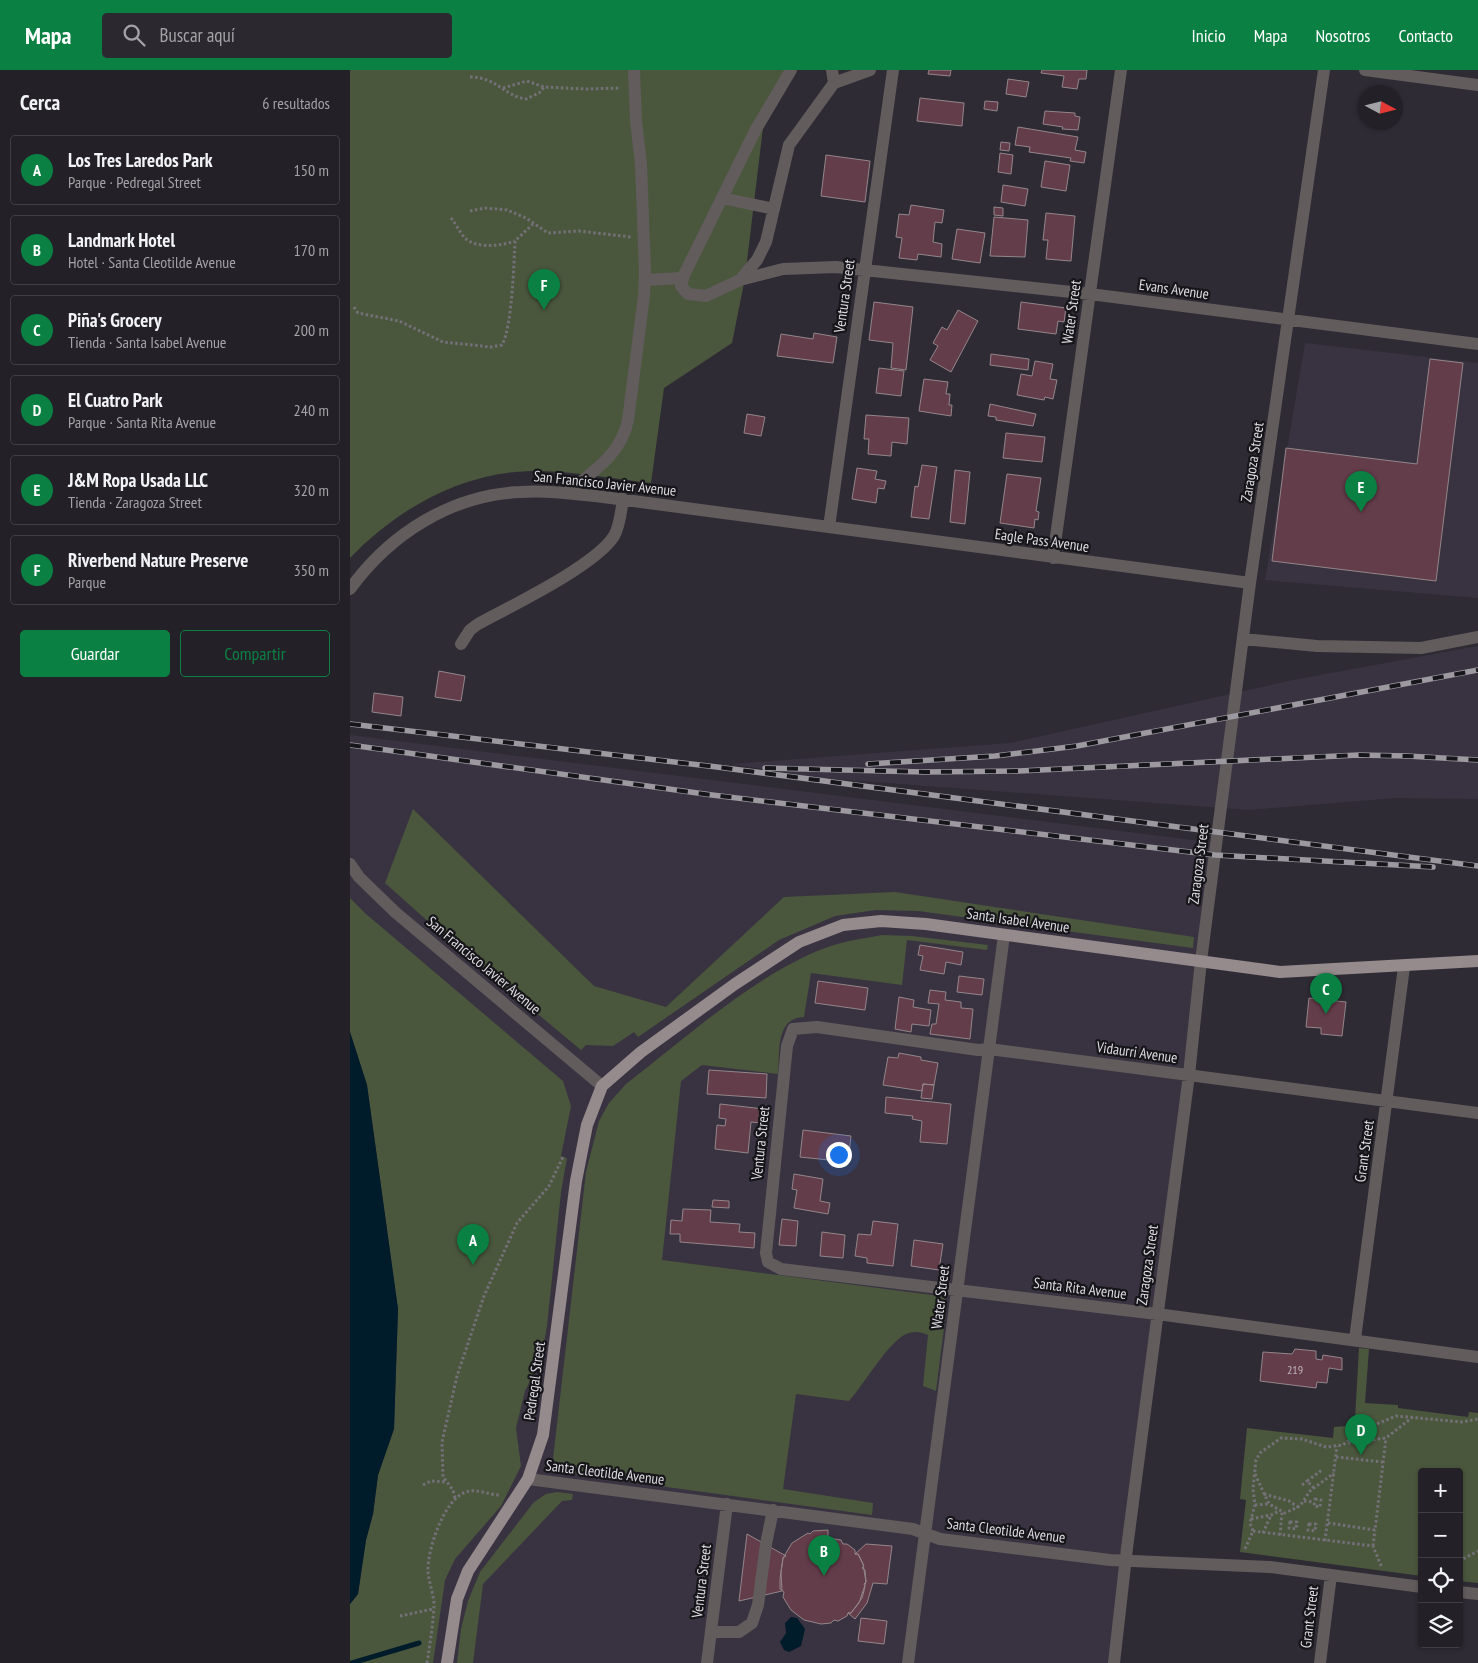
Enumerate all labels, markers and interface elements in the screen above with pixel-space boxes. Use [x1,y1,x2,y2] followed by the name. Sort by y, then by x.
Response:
[102,13,452,58] search box
[25,20,72,51] text: Mapa
[120,21,148,49] icon: search
[160,23,235,47] text: Buscar aquí
[1192,24,1226,47] text: Inicio
[1254,24,1287,47] text: Mapa
[1315,24,1370,47] text: Nosotros
[1398,24,1453,47] text: Contacto
[1358,85,1403,130] north arrow
[20,89,60,116] text: Cerca
[262,93,330,113] text: 6 resultados
[68,148,213,172] text: Los Tres Laredos Park
[33,160,41,180] text: A
[294,160,329,180] text: 150 m
[68,172,201,192] text: Parque · Pedregal Street
[68,228,175,252] text: Landmark Hotel
[33,240,41,260] text: B
[294,240,329,260] text: 170 m
[68,252,236,272] text: Hotel · Santa Cleotilde Avenue
[829,258,859,335] street label: Ventura Street
[528,269,560,310] pin: F
[1138,275,1210,303] street label: Evans Avenue
[1057,279,1085,345] street label: Water Street
[68,308,162,332] text: Piña's Grocery
[33,320,41,340] text: C
[294,320,329,340] text: 200 m
[68,332,226,352] text: Tienda · Santa Isabel Avenue
[68,388,163,412] text: El Cuatro Park
[33,400,41,420] text: D
[294,400,329,420] text: 240 m
[68,412,216,432] text: Parque · Santa Rita Avenue
[1236,421,1268,503] street label: Zaragoza Street
[533,466,677,500] street label: San Francisco Javier Avenue
[68,468,208,492] text: J&M Ropa Usada LLC
[1345,471,1377,512] pin: E
[34,480,40,500] text: E
[294,480,329,500] text: 320 m
[68,492,202,512] text: Tienda · Zaragoza Street
[994,524,1090,556] street label: Eagle Pass Avenue
[68,548,248,572] text: Riverbend Nature Preserve
[34,560,40,580] text: F
[294,560,329,580] text: 350 m
[68,572,106,592] text: Parque
[20,630,170,677] button: Guardar
[180,630,330,677] button: Compartir
[1184,823,1212,905] street label: Zaragoza Street
[965,903,1071,937] street label: Santa Isabel Avenue
[423,912,545,1018] street label: San Francisco Javier Avenue
[1310,973,1342,1014] pin: C
[1094,1037,1179,1067] street label: Vidaurri Avenue
[747,1105,773,1182] street label: Ventura Street
[1350,1119,1378,1183] street label: Grant Street
[826,1142,852,1168] your location
[457,1224,489,1265] pin: A
[1132,1224,1162,1306] street label: Zaragoza Street
[927,1264,953,1330] street label: Water Street
[1032,1273,1128,1303] street label: Santa Rita Avenue
[519,1340,549,1422] street label: Pedregal Street
[1287,1362,1303,1377] house number: 219
[1345,1414,1377,1455] pin: D
[545,1455,665,1489] street label: Santa Cleotilde Avenue
[1418,1468,1463,1648] map controls
[1418,1468,1463,1513] button: +
[946,1513,1066,1547] street label: Santa Cleotilde Avenue
[1418,1513,1463,1558] button: −
[808,1535,840,1576] pin: B
[687,1543,715,1620] street label: Ventura Street
[1418,1558,1463,1603] button: locate
[1296,1585,1322,1649] street label: Grant Street
[1418,1603,1463,1648] button: layers

